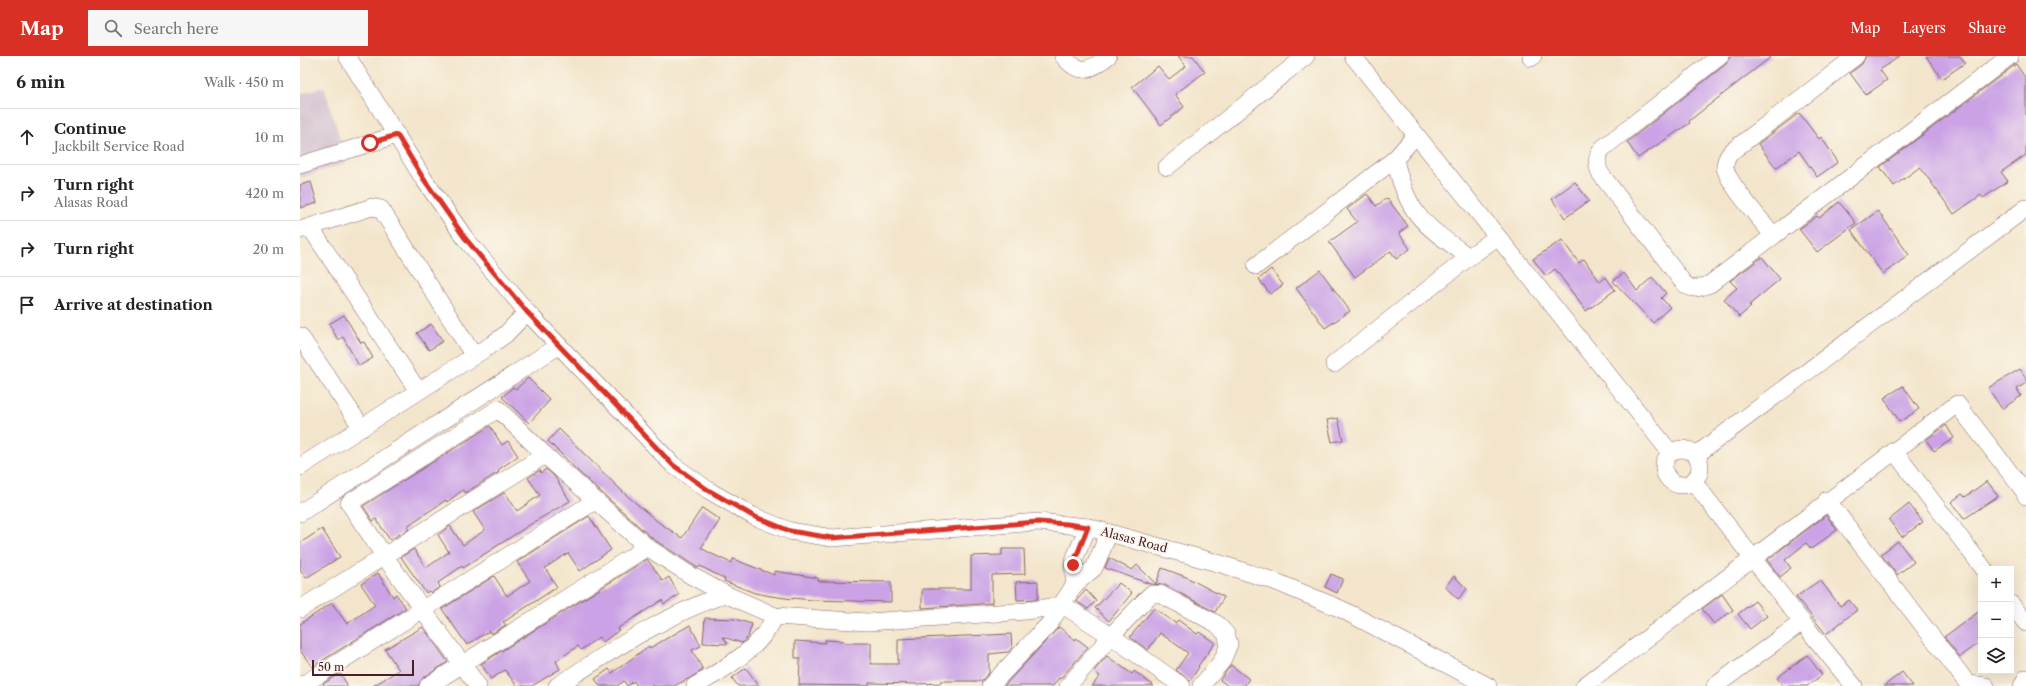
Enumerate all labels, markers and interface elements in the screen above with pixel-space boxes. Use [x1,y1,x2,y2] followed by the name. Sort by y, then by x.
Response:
[88,10,368,46] search box
[20,17,64,40] text: Map
[102,17,124,39] icon: search
[134,19,219,38] text: Search here
[1850,19,1880,37] text: Map
[1902,19,1946,37] text: Layers
[1968,19,2006,37] text: Share
[16,72,65,92] text: 6 min
[204,74,284,90] text: Walk · 450 m
[54,119,126,138] text: Continue
[16,126,38,148] icon: ahead
[255,129,284,145] text: 10 m
[361,134,379,152] route start
[54,138,185,154] text: Jackbilt Service Road
[54,175,134,194] text: Turn right
[16,182,38,204] icon: right
[245,185,284,201] text: 420 m
[54,194,128,210] text: Alasas Road
[16,238,38,260] icon: right
[54,239,134,258] text: Turn right
[253,241,284,257] text: 20 m
[16,294,38,316] icon: arrive
[54,295,213,314] text: Arrive at destination
[1098,523,1170,556] street label: Alasas Road
[1064,556,1082,574] route end
[1978,566,2014,674] map controls
[1978,566,2014,602] button: +
[1978,602,2014,638] button: −
[1978,638,2014,674] button: layers
[312,658,414,677] scale bar
[318,660,344,674] text: 50 m

